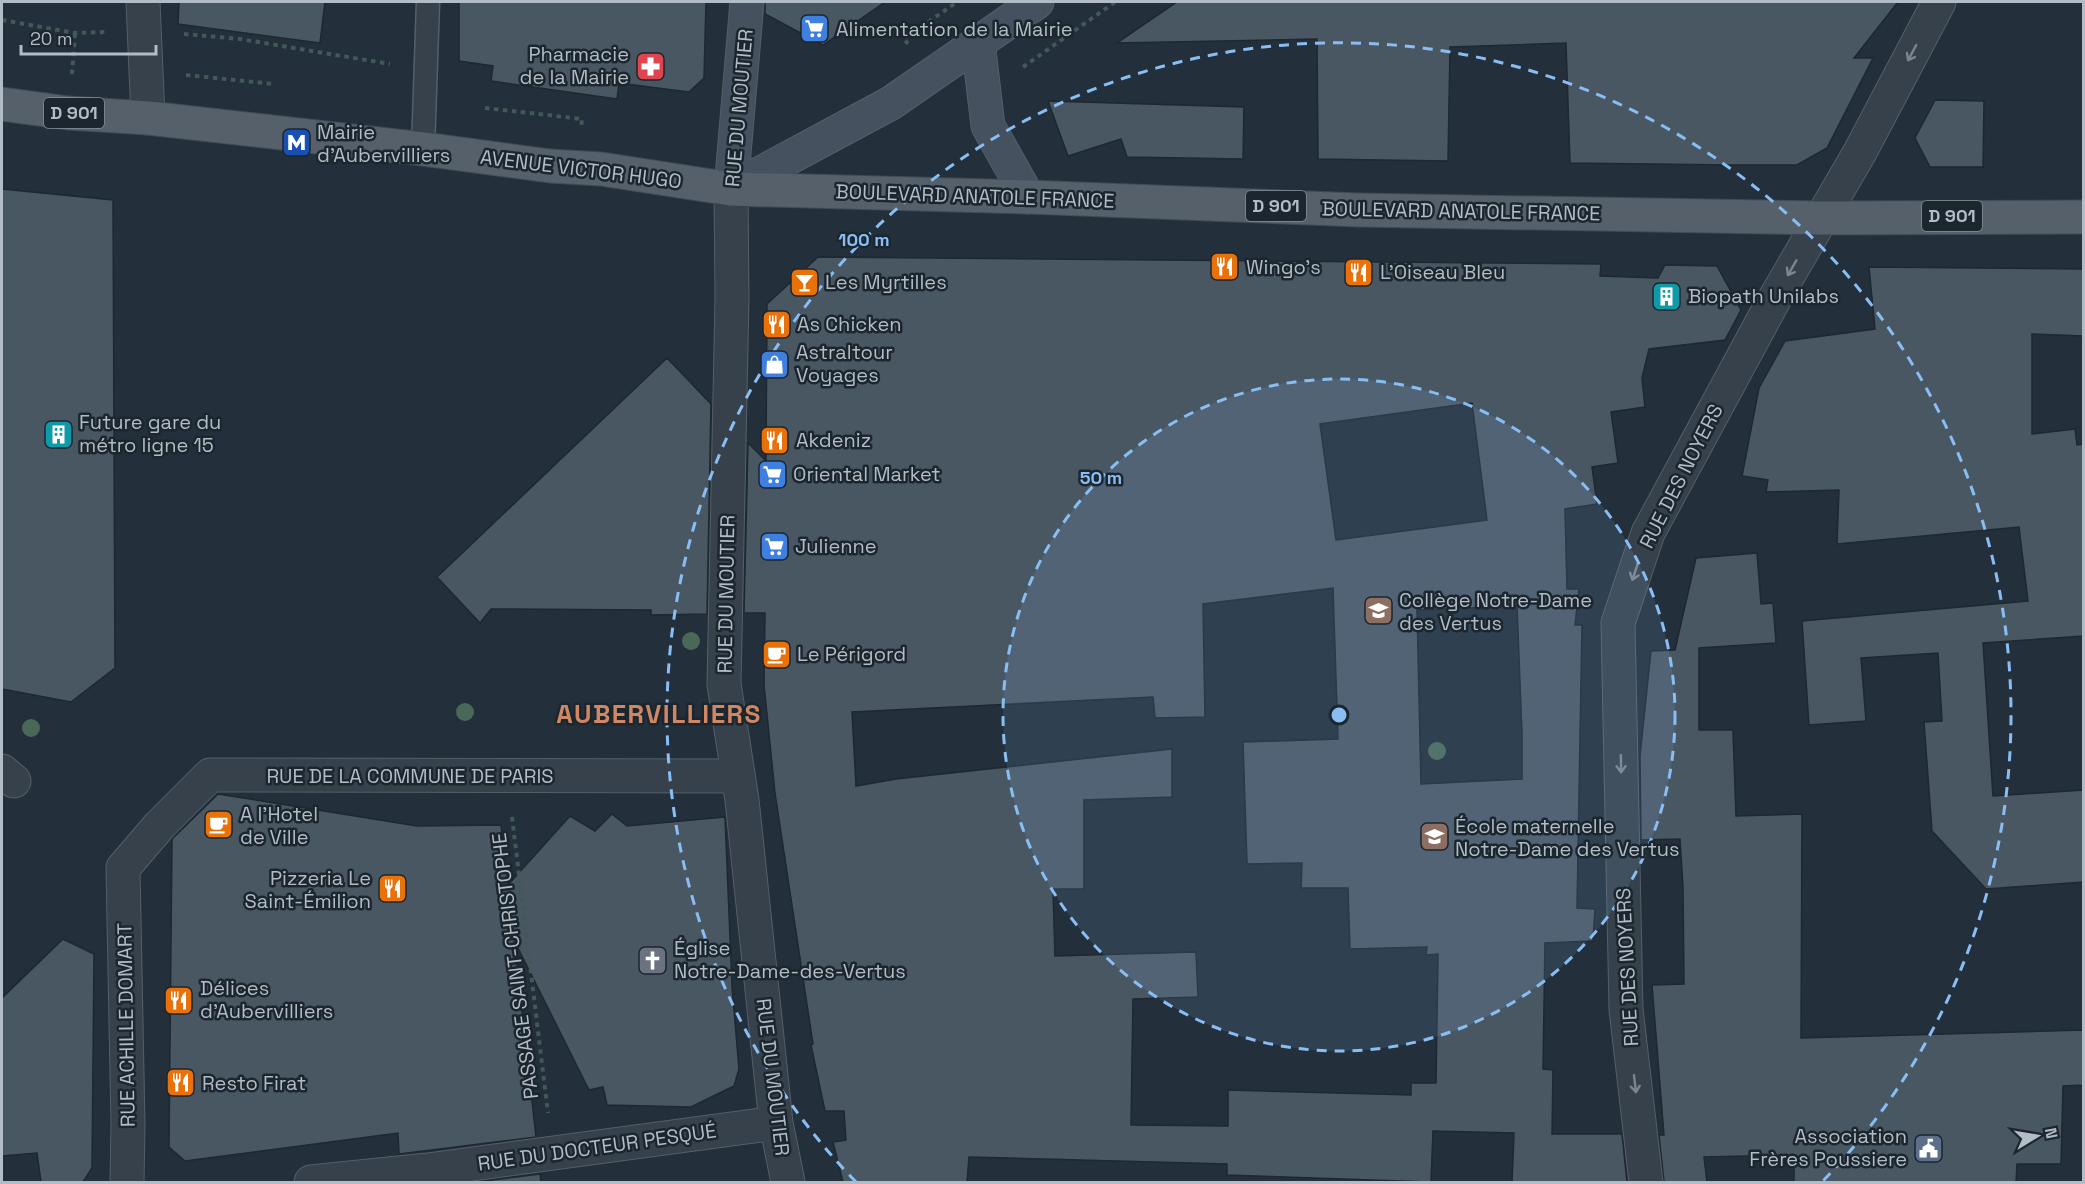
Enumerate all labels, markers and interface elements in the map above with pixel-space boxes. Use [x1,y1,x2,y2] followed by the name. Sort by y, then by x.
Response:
[799,13,831,45] supermarket icon: Alimentation de la Mairie
[836,16,1073,42] place label: Alimentation de la Mairie
[21,18,156,56] scale bar
[30,27,73,50] text: 20 m
[719,28,759,188] street label: RUE DU MOUTIER
[520,41,629,90] place label: Pharmacie de la Mairie
[1905,44,1917,62] one-way arrow
[634,50,666,82] pharmacy icon: Pharmacie de la Mairie
[44,98,104,128] road number: D 901
[317,119,450,168] place label: Mairie d'Aubervilliers
[280,127,312,159] metro station icon: Mairie d'Aubervilliers
[479,144,683,194] street label: AVENUE VICTOR HUGO
[835,178,1115,214] street label: BOULEVARD ANATOLE FRANCE
[1246,191,1306,221] road number: D 901
[1321,196,1601,226] street label: BOULEVARD ANATOLE FRANCE
[1922,201,1982,231] road number: D 901
[838,228,890,251] text: 100 m
[1209,251,1241,283] restaurant icon: Wingo’s
[1246,254,1321,280] place label: Wingo’s
[1343,256,1375,288] restaurant icon: L'Oiseau Bleu
[1380,259,1505,285] place label: L'Oiseau Bleu
[1786,259,1797,277] one-way arrow
[788,266,820,298] bar icon: Les Myrtilles
[825,269,947,295] place label: Les Myrtilles
[1651,280,1683,312] building icon: Biopath Unilabs
[1688,283,1839,309] place label: Biopath Unilabs
[760,308,792,340] restaurant icon: As Chicken
[797,311,902,337] place label: As Chicken
[796,339,893,388] place label: Astraltour Voyages
[759,348,791,380] shop icon: Astraltour Voyages
[1633,399,1729,553] street label: RUE DES NOYERS
[79,409,221,458] place label: Future gare du métro ligne 15
[42,418,74,450] building icon: Future gare du métro ligne 15
[759,424,791,456] restaurant icon: Akdeniz
[796,427,871,453] place label: Akdeniz
[756,458,788,490] supermarket icon: Oriental Market
[793,461,941,487] place label: Oriental Market
[1080,466,1122,489] text: 50 m
[712,514,740,674] street label: RUE DU MOUTIER
[758,530,790,562] supermarket icon: Julienne
[795,533,877,559] place label: Julienne
[1629,562,1640,581] one-way arrow
[1399,587,1592,636] place label: Collège Notre-Dame des Vertus
[1362,595,1394,627] school or university icon: Collège Notre-Dame des Vertus
[760,638,792,670] cafe icon: Le Périgord
[797,641,906,667] place label: Le Périgord
[556,697,762,731] district label: AUBERVILLIERS
[1329,705,1349,725] centre of rings
[1615,753,1627,773] one-way arrow
[266,763,554,789] street label: RUE DE LA COMMUNE DE PARIS
[240,801,318,850] place label: A l'Hotel de Ville
[203,809,235,841] cafe icon: A l'Hotel de Ville
[1455,813,1680,862] place label: École maternelle Notre-Dame des Vertus
[1418,821,1450,853] school or university icon: École maternelle Notre-Dame des Vertus
[486,831,544,1101] street label: PASSAGE SAINT-CHRISTOPHE
[245,865,371,914] place label: Pizzeria Le Saint-Émilion
[376,873,408,905] restaurant icon: Pizzeria Le Saint-Émilion
[1610,887,1644,1047] street label: RUE DES NOYERS
[111,922,141,1127] street label: RUE ACHILLE DOMART
[674,935,906,984] place label: Église Notre-Dame-des-Vertus
[637,944,669,976] church icon: Église Notre-Dame-des-Vertus
[200,975,333,1024] place label: Délices d'Aubervilliers
[163,984,195,1016] restaurant icon: Délices d'Aubervilliers
[750,997,796,1157] street label: RUE DU MOUTIER
[165,1067,197,1099] restaurant icon: Resto Firat
[202,1070,306,1096] place label: Resto Firat
[1630,1074,1641,1094] one-way arrow
[2007,1106,2067,1166] north arrow
[476,1117,718,1177] street label: RUE DU DOCTEUR PESQUÉ
[1749,1123,1907,1172] place label: Association Frères Poussiere
[2040,1126,2063,1141] text: N
[1912,1132,1944,1164] public building icon: Association Frères Poussiere

